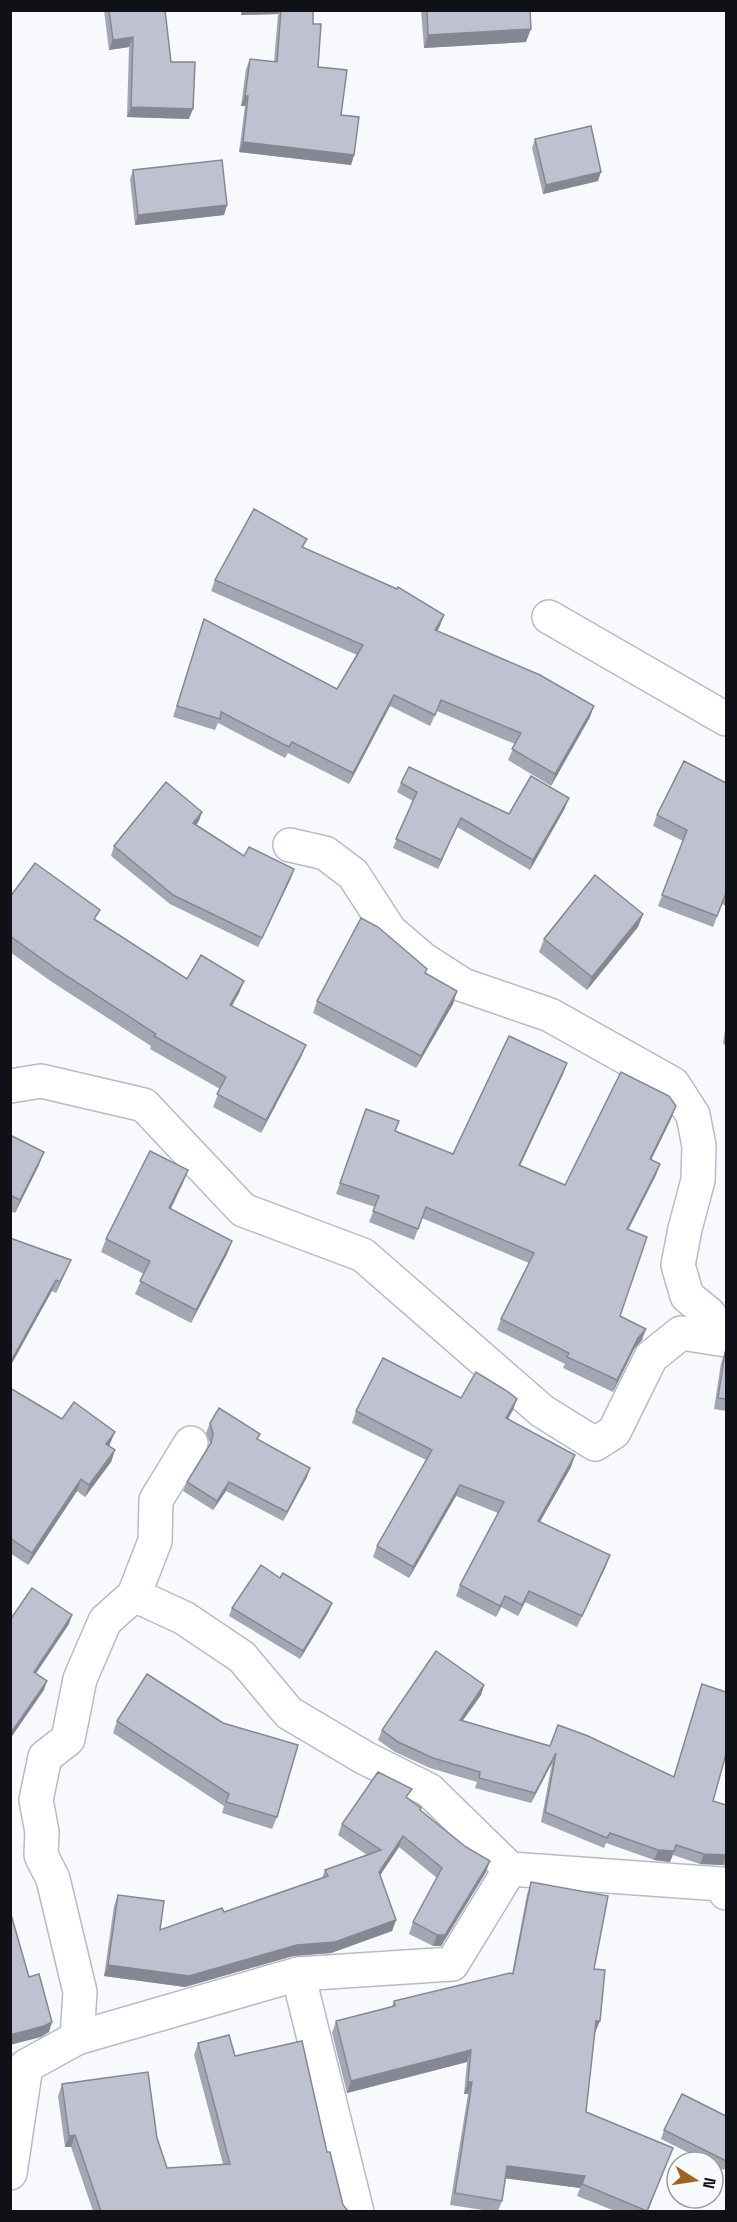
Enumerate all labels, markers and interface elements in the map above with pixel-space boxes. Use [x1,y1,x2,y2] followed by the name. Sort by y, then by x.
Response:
[665,2150,725,2210] north arrow
[698,2176,721,2190] text: N

